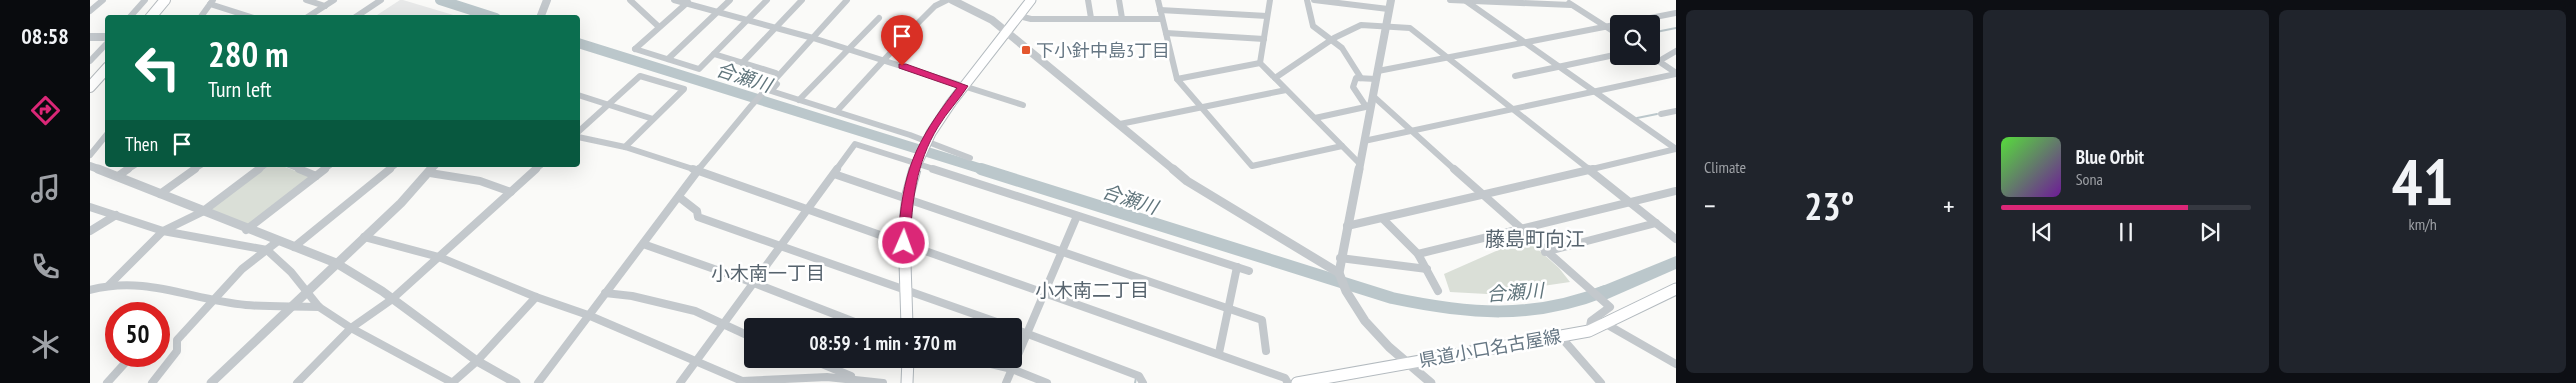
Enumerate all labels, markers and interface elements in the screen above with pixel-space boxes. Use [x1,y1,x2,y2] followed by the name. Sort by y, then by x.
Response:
[881,15,923,66] pin
[1610,15,1660,65] map controls
[1610,15,1660,65] button: search
[21,22,69,50] text: 08:58
[888,22,916,50] icon: arrive
[208,31,289,77] text: 280 m
[125,35,190,100] icon: left
[1036,39,1170,62] place label: 下小針中島3丁目
[1020,44,1032,56] marker: 下小針中島3丁目
[713,57,777,98] water label: 合瀬川
[208,75,272,103] text: Turn left
[28,93,63,128] icon: directions
[168,130,196,158] icon: arrive
[125,132,158,156] text: Then
[2392,139,2454,223] text: 41
[2076,145,2144,169] text: Blue Orbit
[1704,157,1746,177] text: Climate
[2076,169,2103,189] text: Sona
[28,171,63,206] icon: music
[1099,179,1163,220] water label: 合瀬川
[1804,181,1854,230] text: 23°
[1704,187,1716,224] text: −
[1943,187,1955,224] text: +
[2408,214,2437,234] text: km/h
[877,216,929,268] position arrow
[2028,218,2056,246] icon: previous
[2112,218,2140,246] icon: pause
[2196,218,2224,246] icon: next
[1485,226,1585,252] district label: 藤島町向江
[28,249,63,284] icon: phone
[711,261,825,285] district label: 小木南一丁目
[1035,278,1149,302] district label: 小木南二丁目
[1486,278,1546,306] water label: 合瀬川
[105,302,170,367] speed limit sign: 50
[1417,324,1563,372] street label: 県道小口名古屋線
[28,327,63,362] icon: climate
[810,331,956,355] text: 08:59 · 1 min · 370 m

